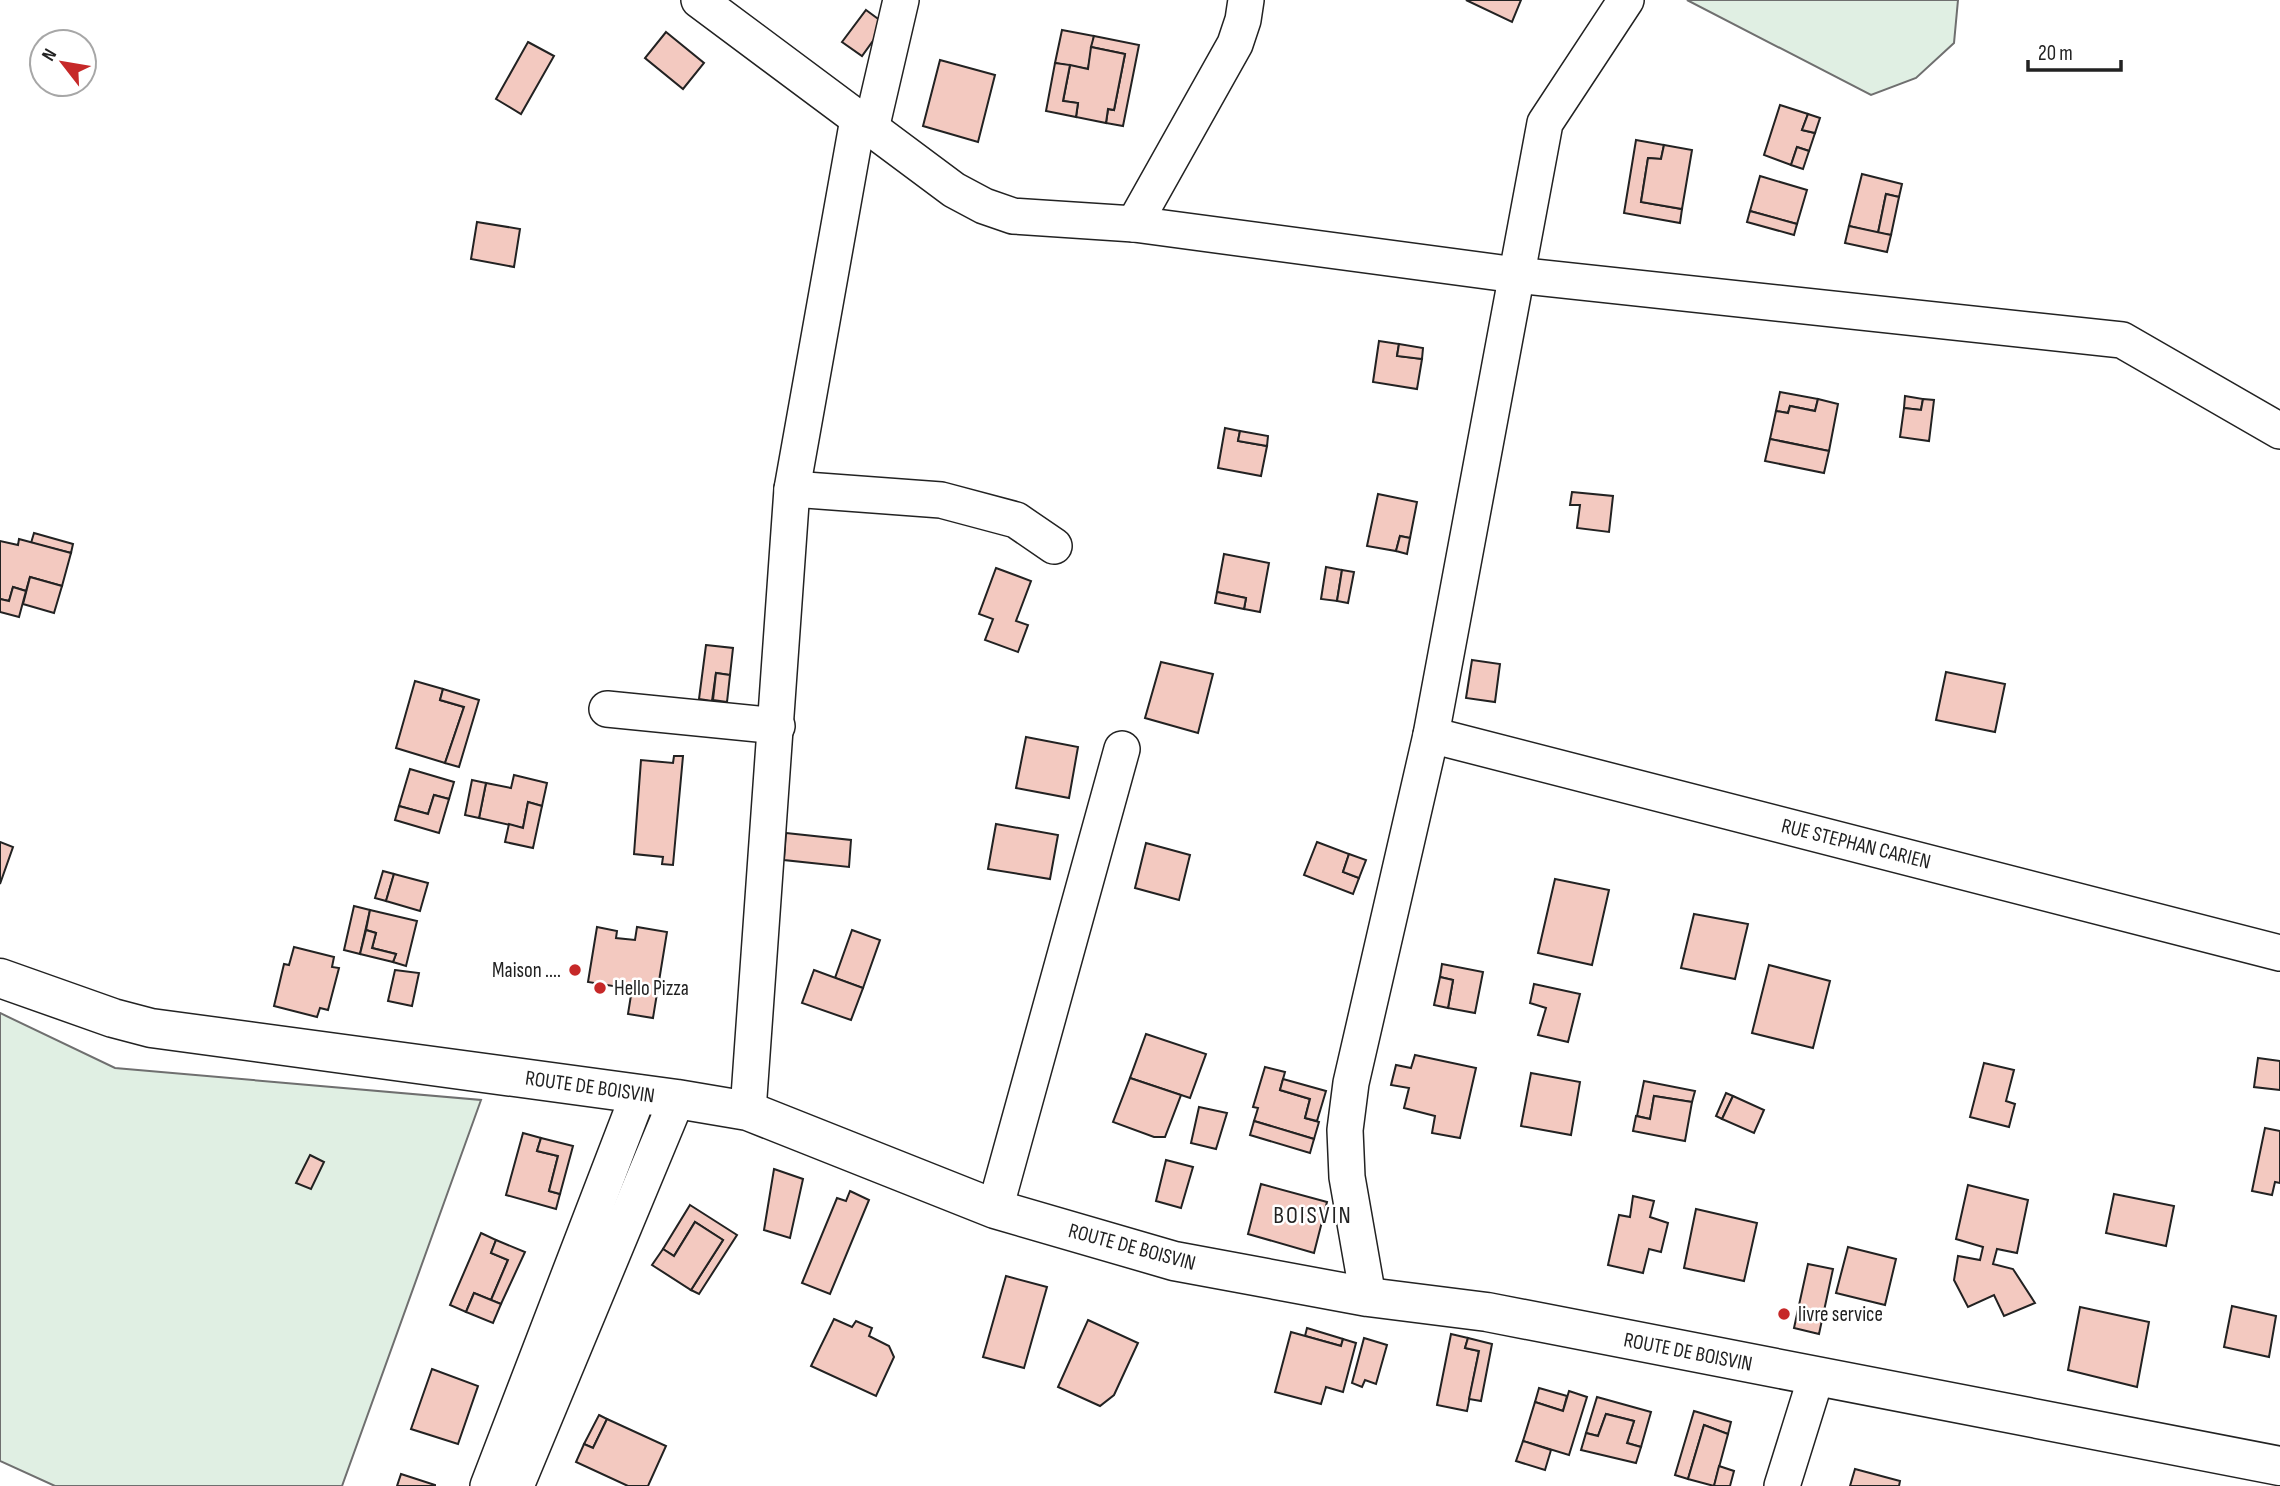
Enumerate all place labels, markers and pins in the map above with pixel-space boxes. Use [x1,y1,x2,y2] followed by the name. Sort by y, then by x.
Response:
[492,958,561,983] place label: Maison ....
[567,962,583,978] marker: Maison ....
[614,976,689,1001] place label: Hello Pizza
[592,980,608,996] marker: Hello Pizza
[1798,1302,1883,1327] place label: livre service
[1776,1306,1792,1322] marker: livre service

